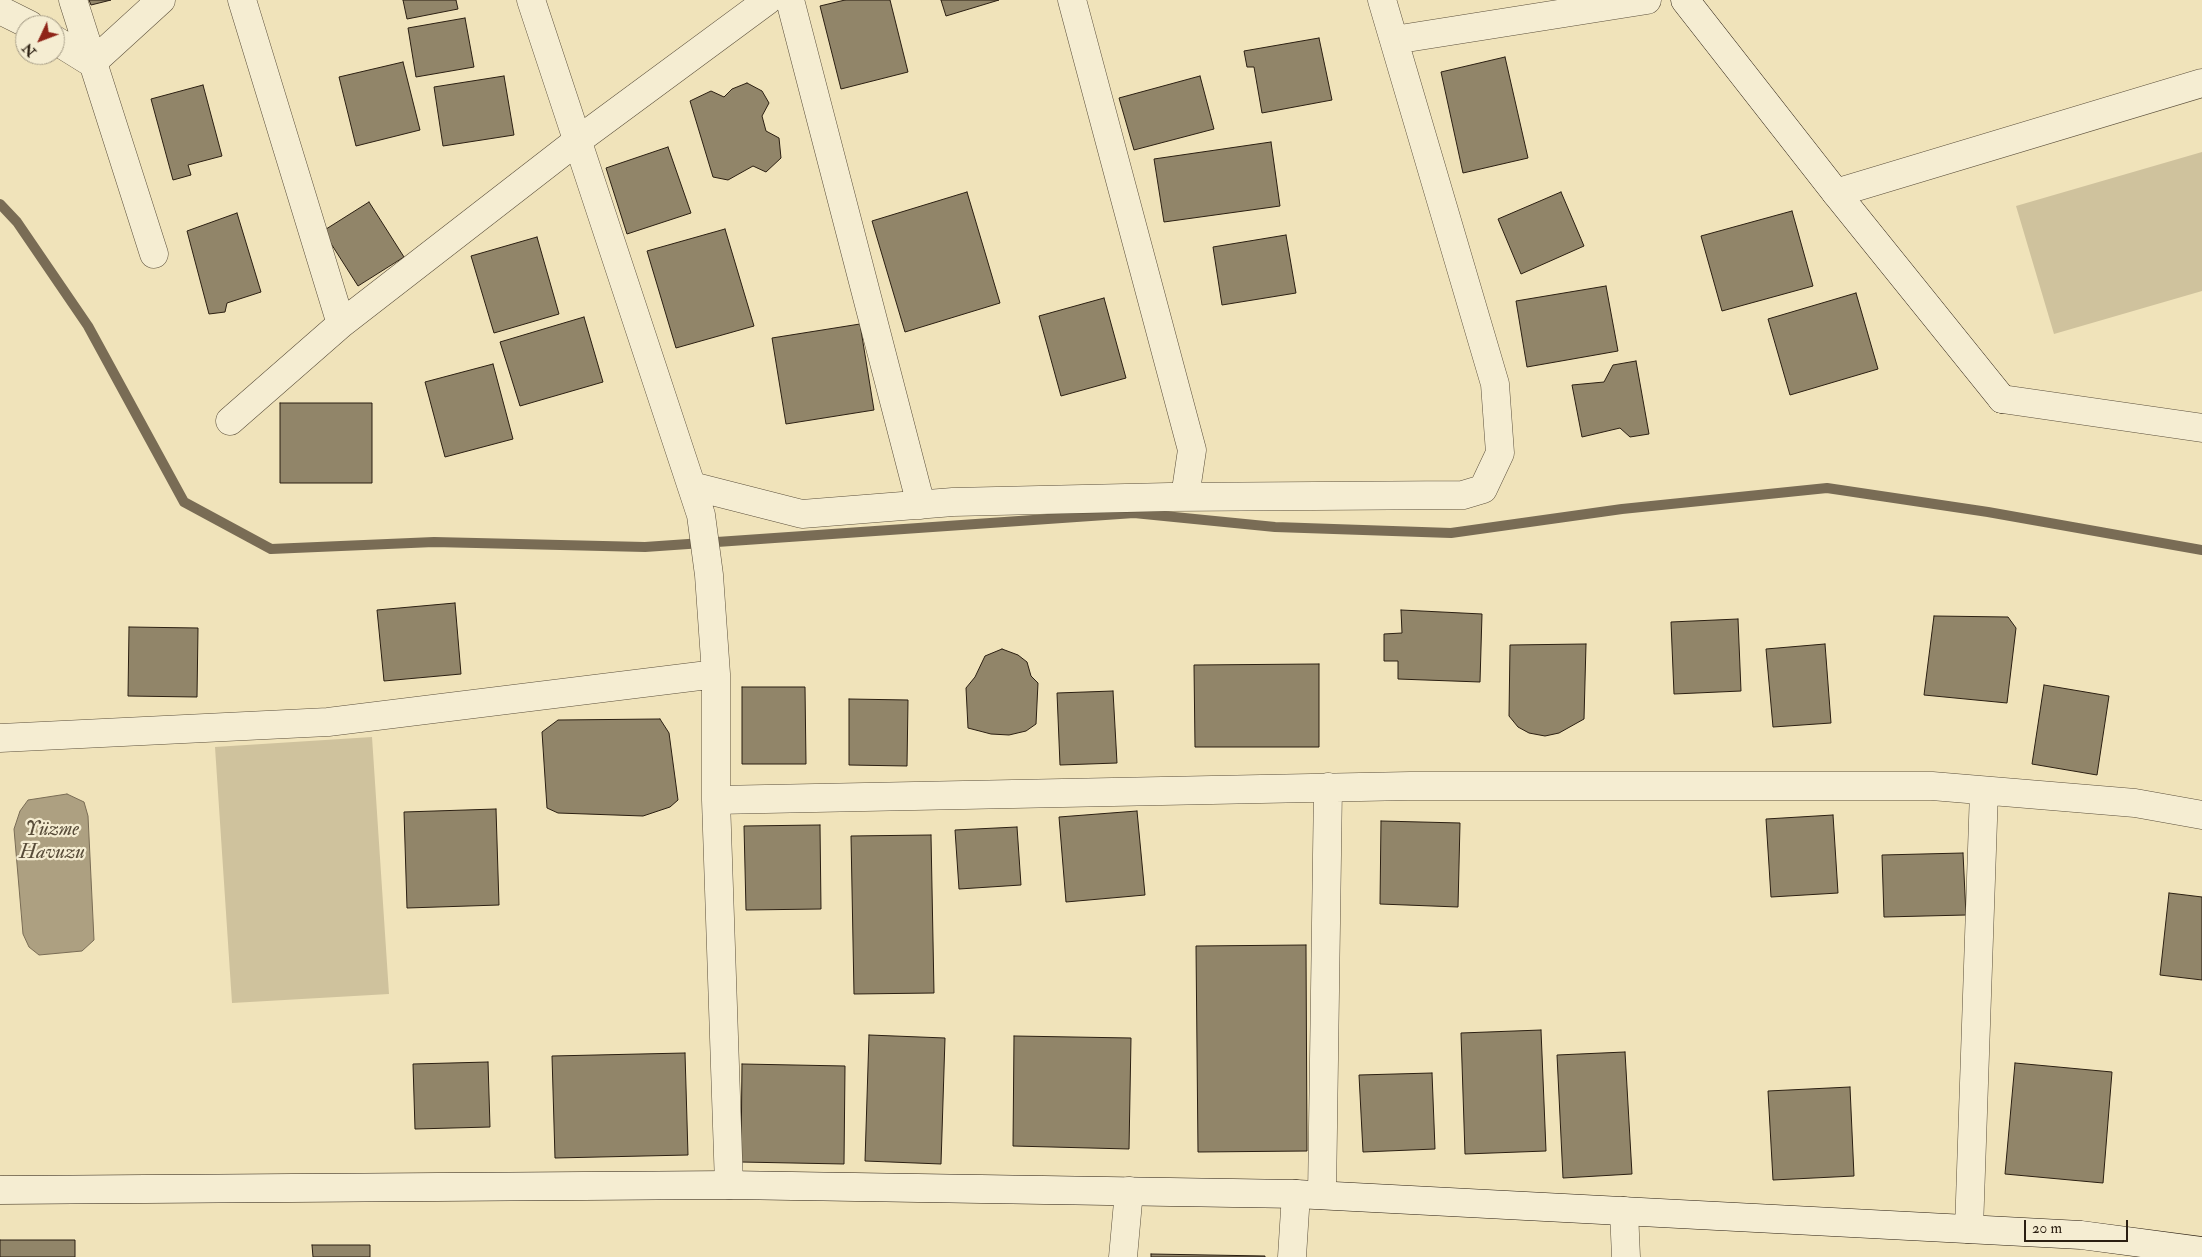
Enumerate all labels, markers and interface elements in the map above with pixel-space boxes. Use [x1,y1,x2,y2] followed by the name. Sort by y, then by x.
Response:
[15,15,65,65] north arrow
[19,40,40,60] text: N
[19,819,85,866] water label: Yüzme Havuzu
[2027,1210,2131,1242] scale bar
[2032,1219,2062,1238] text: 20 m

